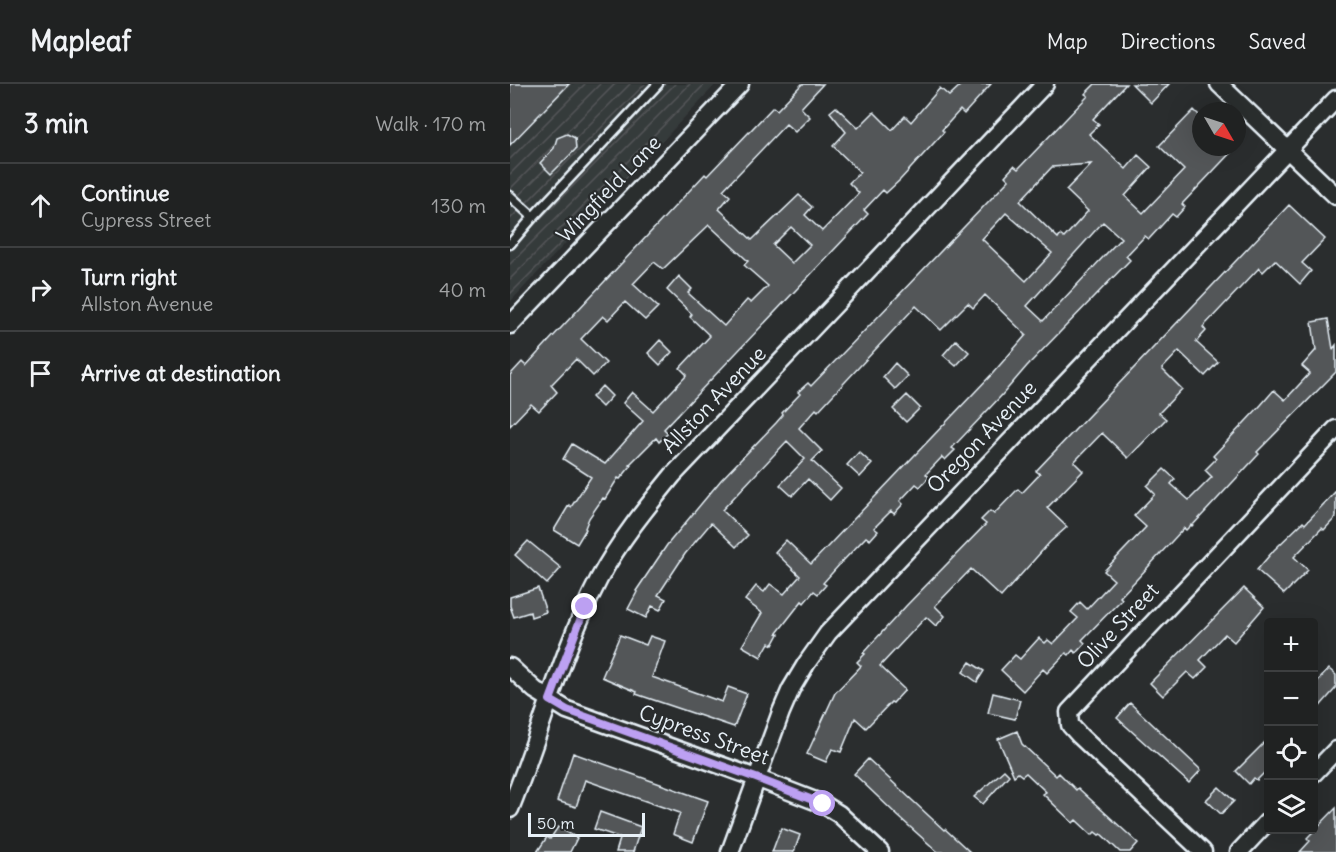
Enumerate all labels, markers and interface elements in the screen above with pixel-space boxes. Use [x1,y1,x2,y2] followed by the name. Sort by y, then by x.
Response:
[30,23,131,59] text: Mapleaf
[1047,28,1088,55] text: Map
[1121,28,1215,55] text: Directions
[1248,28,1306,55] text: Saved
[1192,102,1246,156] north arrow
[24,107,89,140] text: 3 min
[375,111,486,136] text: Walk · 170 m
[551,129,667,248] street label: Wingfield Lane
[81,179,170,207] text: Continue
[24,189,57,222] icon: ahead
[431,193,486,218] text: 130 m
[81,207,211,232] text: Cypress Street
[81,263,177,291] text: Turn right
[24,273,57,306] icon: right
[439,277,486,302] text: 40 m
[81,291,213,316] text: Allston Avenue
[656,340,772,459] street label: Allston Avenue
[24,357,57,390] icon: arrive
[81,359,281,387] text: Arrive at destination
[921,375,1042,499] street label: Oregon Avenue
[1071,577,1164,674] street label: Olive Street
[571,593,597,619] route end
[1264,618,1318,834] map controls
[1264,618,1318,672] button: +
[1264,672,1318,726] button: −
[635,698,773,771] street label: Cypress Street
[1264,726,1318,780] button: locate
[1264,780,1318,834] button: layers
[809,790,835,816] route start
[528,810,645,838] scale bar
[537,813,575,833] text: 50 m

